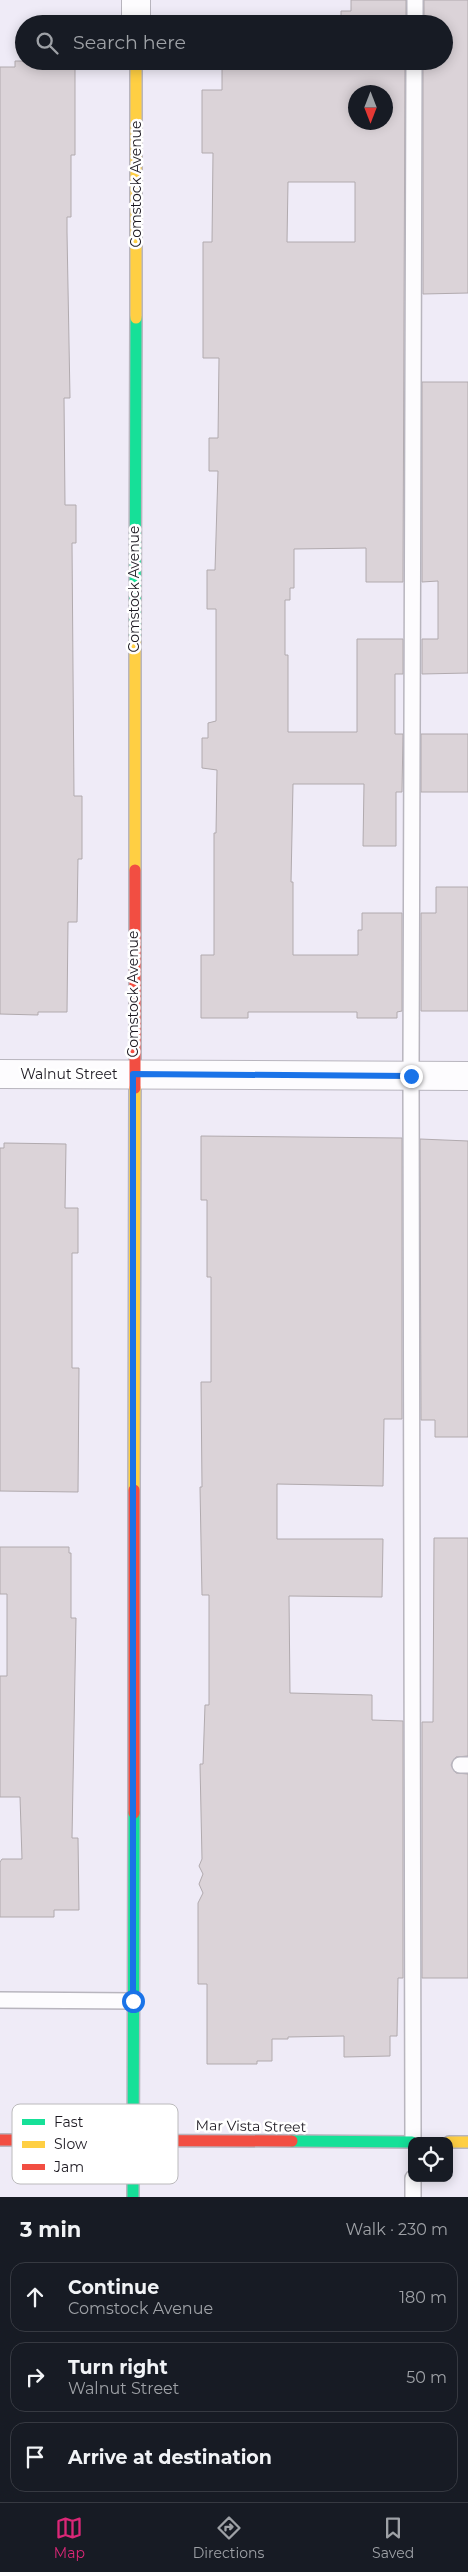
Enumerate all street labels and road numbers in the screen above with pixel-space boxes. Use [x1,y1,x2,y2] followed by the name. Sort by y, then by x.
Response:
[127,121,145,247] street label: Comstock Avenue
[125,526,143,652] street label: Comstock Avenue
[124,931,142,1057] street label: Comstock Avenue
[20,1065,118,1083] street label: Walnut Street
[195,2116,307,2136] street label: Mar Vista Street

